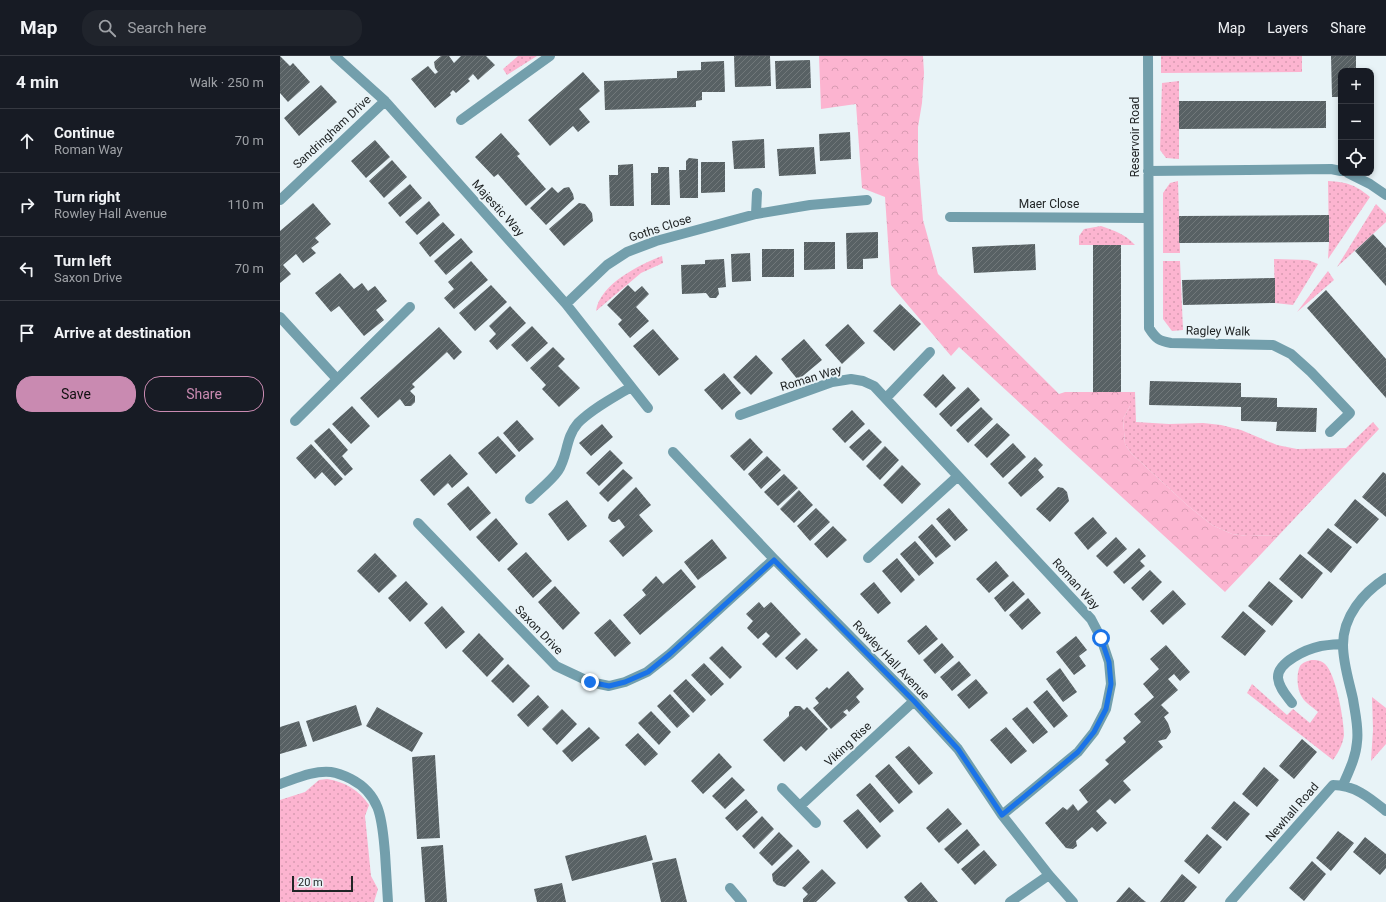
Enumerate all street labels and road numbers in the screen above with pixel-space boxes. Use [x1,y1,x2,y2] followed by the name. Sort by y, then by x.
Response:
[290,92,374,172] street label: Sandringham Drive
[1128,97,1142,177] street label: Reservoir Road
[469,177,527,239] street label: Majestic Way
[1019,197,1079,211] street label: Maer Close
[627,211,693,245] street label: Goths Close
[1186,323,1251,339] street label: Ragley Walk
[779,362,844,394] street label: Roman Way
[1050,556,1103,613] street label: Roman Way
[512,603,566,657] street label: Saxon Drive
[850,618,932,702] street label: Rowley Hall Avenue
[822,719,874,769] street label: Viking Rise
[1263,780,1321,844] street label: Newhall Road

